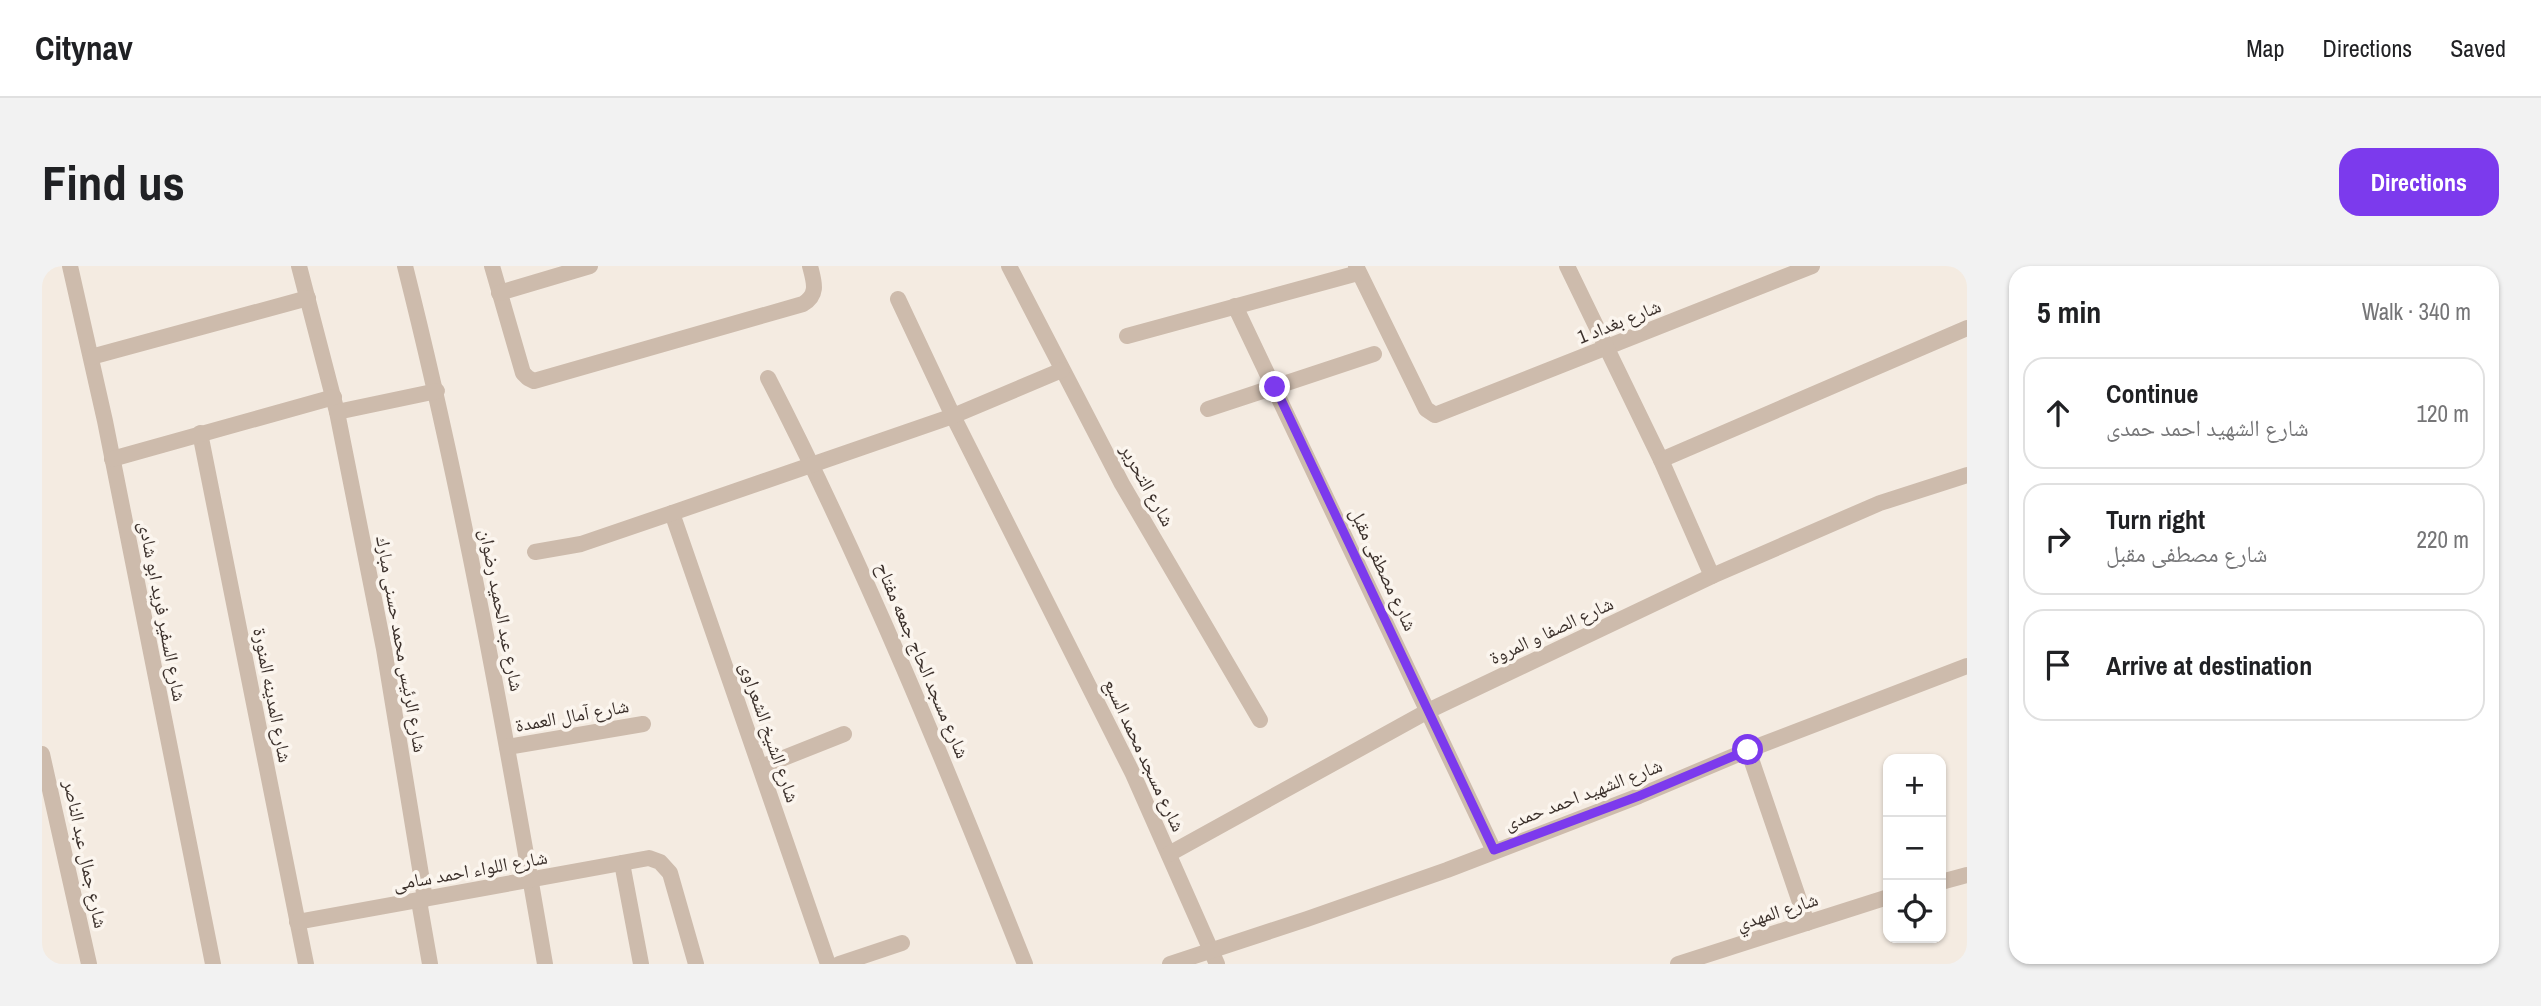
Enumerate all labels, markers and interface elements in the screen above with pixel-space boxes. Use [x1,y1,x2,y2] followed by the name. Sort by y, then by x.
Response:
[35,26,133,70] text: Citynav
[2246,32,2284,64] text: Map
[2322,32,2412,64] text: Directions
[2450,32,2506,64] text: Saved
[2339,148,2499,216] button: Directions
[42,149,185,215] text: Find us
[1573,292,1665,350] street label: شارع بغداد 1
[2037,292,2101,332] text: 5 min
[2362,296,2471,327] text: Walk · 340 m
[1259,371,1290,402] route end
[2106,376,2198,411] text: Continue
[2039,394,2077,432] icon: ahead
[2417,398,2469,429] text: 120 m
[2106,412,2309,443] text: شارع الشهيد احمد حمدى
[1114,438,1181,531] street label: شارع التحرير
[2106,502,2205,537] text: Turn right
[1344,503,1424,635] street label: شارع مصطفى مقبل
[133,519,193,703] street label: شارع السفير فريد ابو شادى
[2039,520,2077,558] icon: right
[2417,524,2469,555] text: 220 m
[473,527,531,693] street label: شارع عبد الحميد رضوان
[370,534,434,754] street label: شارع الرئيس محمد حسنى مبارك
[2106,538,2267,569] text: شارع مصطفى مقبل
[870,558,976,762] street label: شارع مسجد الحاج جمعه مفتاح
[1485,590,1617,670] street label: شارع الصفا و المروة
[247,625,299,765] street label: شارع المدينه المنورة
[2039,646,2077,684] icon: arrive
[2106,648,2312,683] text: Arrive at destination
[734,658,806,806] street label: شارع الشيخ الشعراوى
[1098,674,1192,836] street label: شارع مسجد محمد السبع
[513,692,631,738] street label: شارع آمال العمدة
[1732,734,1763,765] route start
[1500,752,1666,836] street label: شارع الشهيد احمد حمدى
[1883,754,1946,943] map controls
[1883,754,1946,817] button: +
[57,777,114,930] street label: شارع جمال عبد الناصر
[1883,817,1946,880] button: −
[391,844,549,896] street label: شارع اللواء احمد سامى
[1883,880,1946,943] button: locate
[1733,886,1822,939] street label: شارع المهدي

